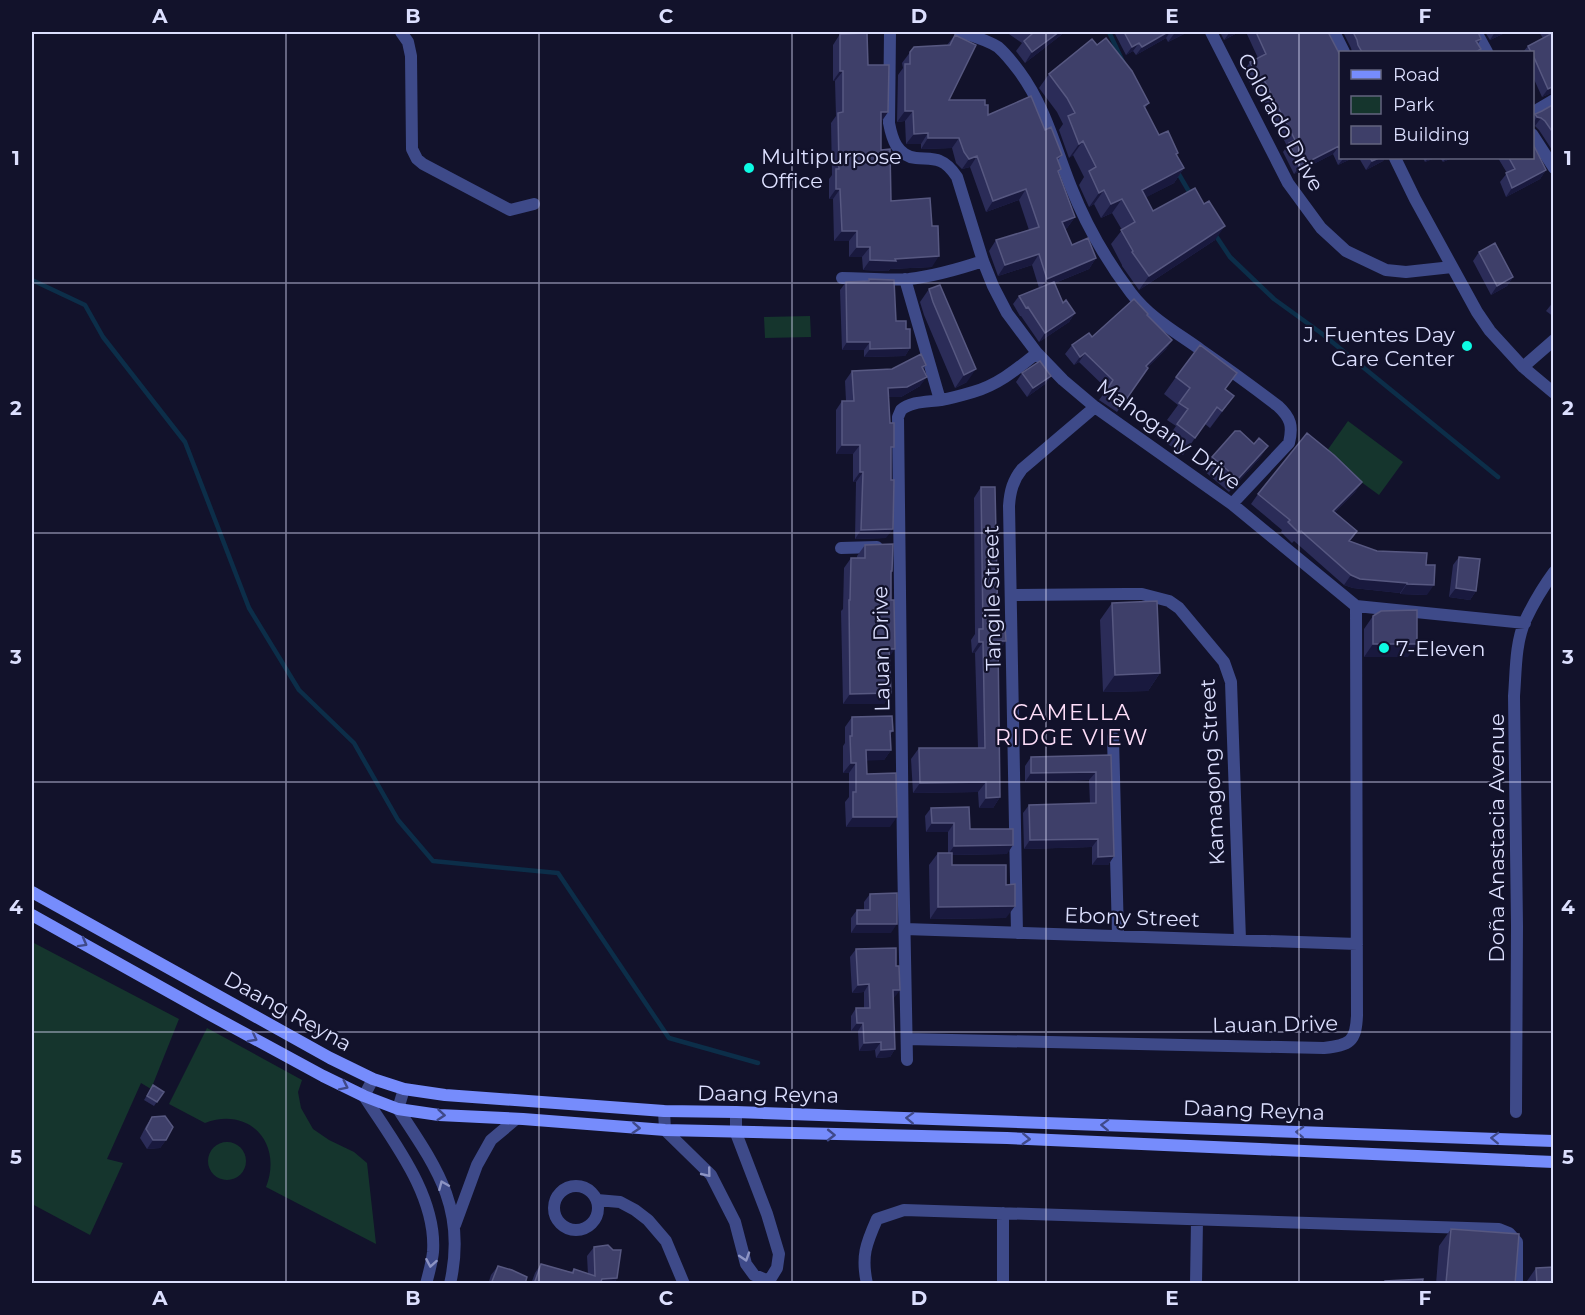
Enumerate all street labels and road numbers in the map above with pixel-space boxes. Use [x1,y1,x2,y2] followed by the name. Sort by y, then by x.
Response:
[1233,48,1329,196] street label: Colorado Drive
[1092,373,1246,495] street label: Mahogany Drive
[978,525,1006,671] street label: Tangile Street
[867,586,895,712] street label: Lauan Drive
[1195,678,1229,866] street label: Kamagong Street
[1484,713,1509,963] street label: Doña Anastacia Avenue
[1064,902,1200,932] street label: Ebony Street
[220,966,356,1056] street label: Daang Reyna
[1212,1010,1338,1038] street label: Lauan Drive
[697,1080,839,1108] street label: Daang Reyna
[1183,1095,1325,1125] street label: Daang Reyna

